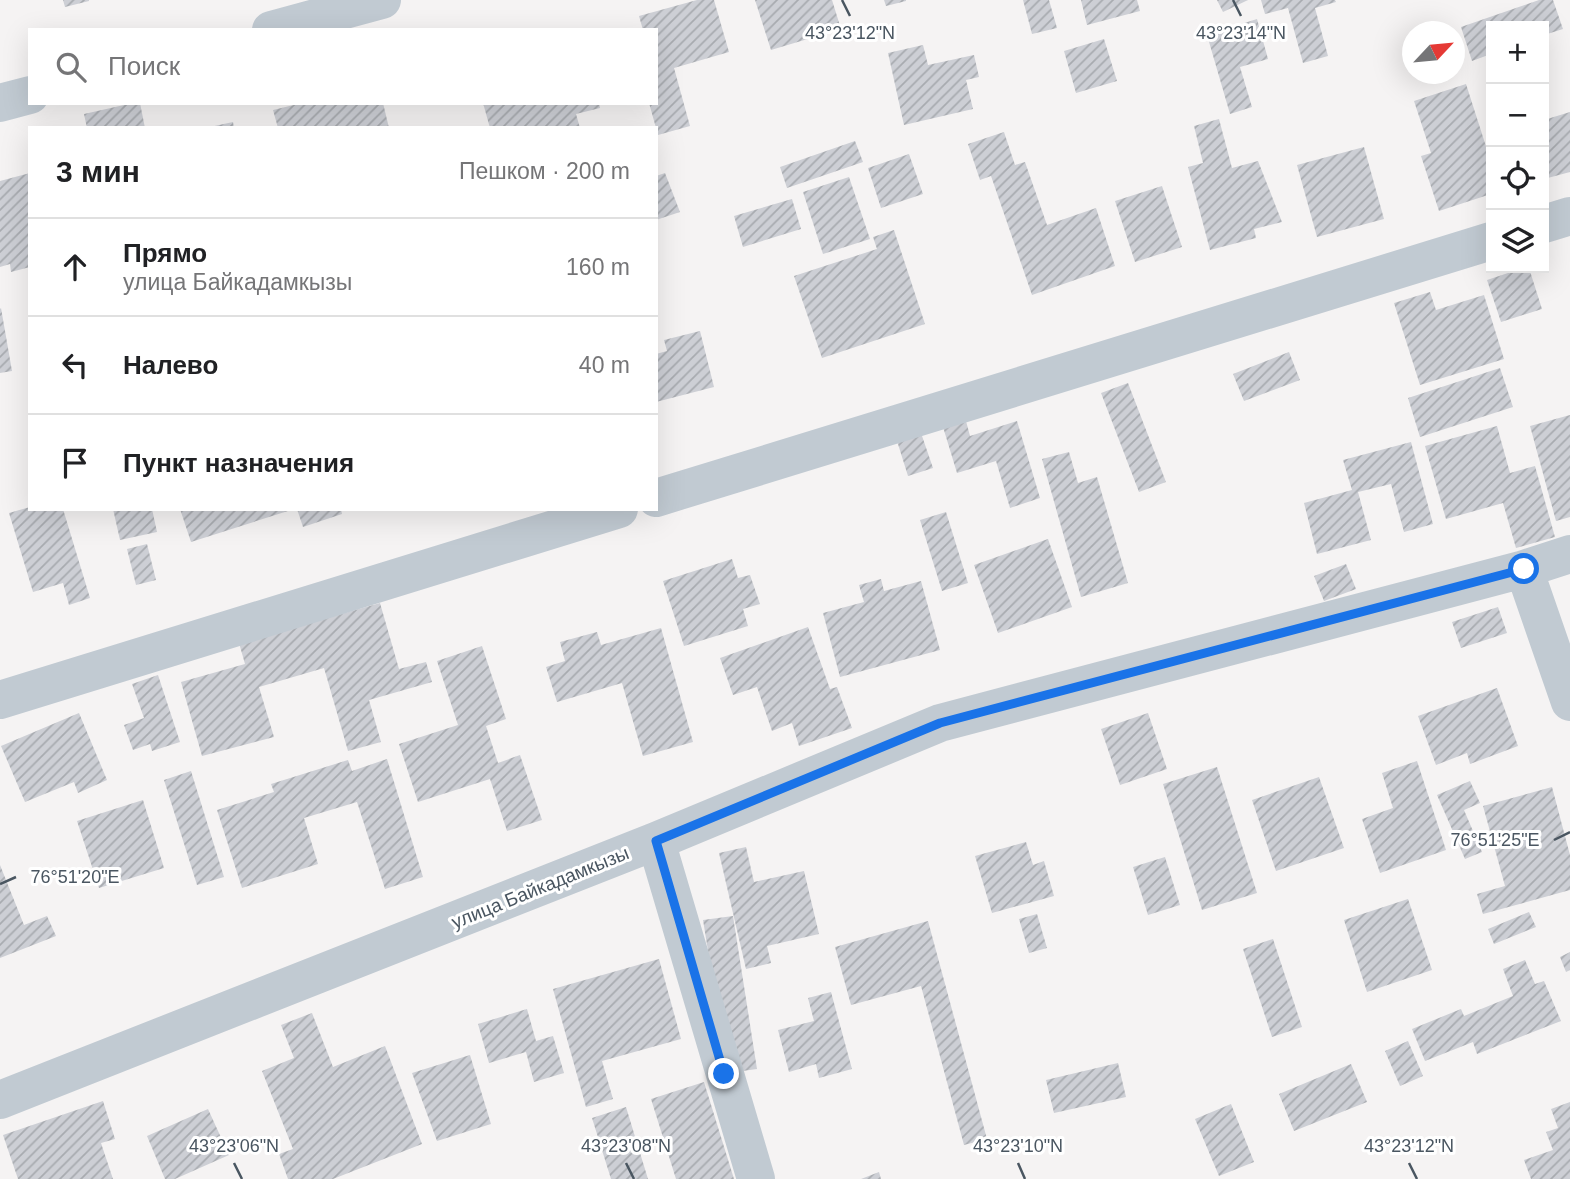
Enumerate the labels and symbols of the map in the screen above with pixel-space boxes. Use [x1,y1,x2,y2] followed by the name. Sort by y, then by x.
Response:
[1402,21,1465,84] north arrow
[805,23,895,43] text: 43°23'12"N
[1196,23,1286,43] text: 43°23'14"N
[1508,553,1539,584] route start
[1450,830,1540,850] text: 76°51'25"E
[448,842,632,933] street label: улица Байкадамкызы
[30,867,120,887] text: 76°51'20"E
[708,1058,739,1089] route end
[189,1136,279,1156] text: 43°23'06"N
[581,1136,671,1156] text: 43°23'08"N
[973,1136,1063,1156] text: 43°23'10"N
[1364,1136,1454,1156] text: 43°23'12"N

